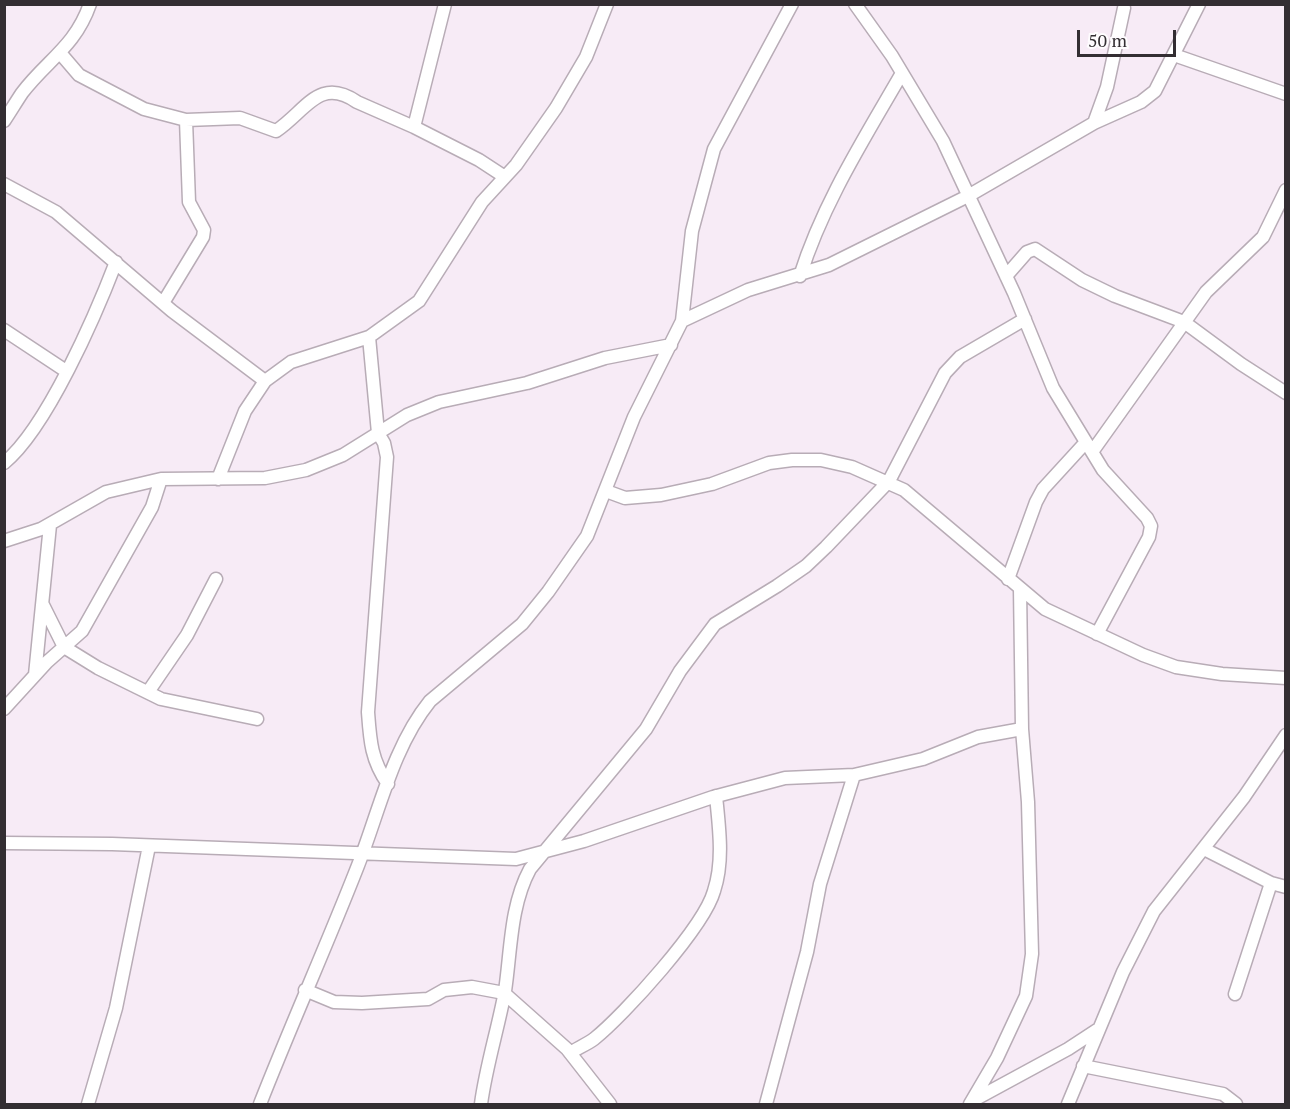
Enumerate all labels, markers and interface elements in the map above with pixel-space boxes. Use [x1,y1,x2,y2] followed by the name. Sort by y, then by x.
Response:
[1080,18,1179,56] scale bar
[1088,28,1127,52] text: 50 m

